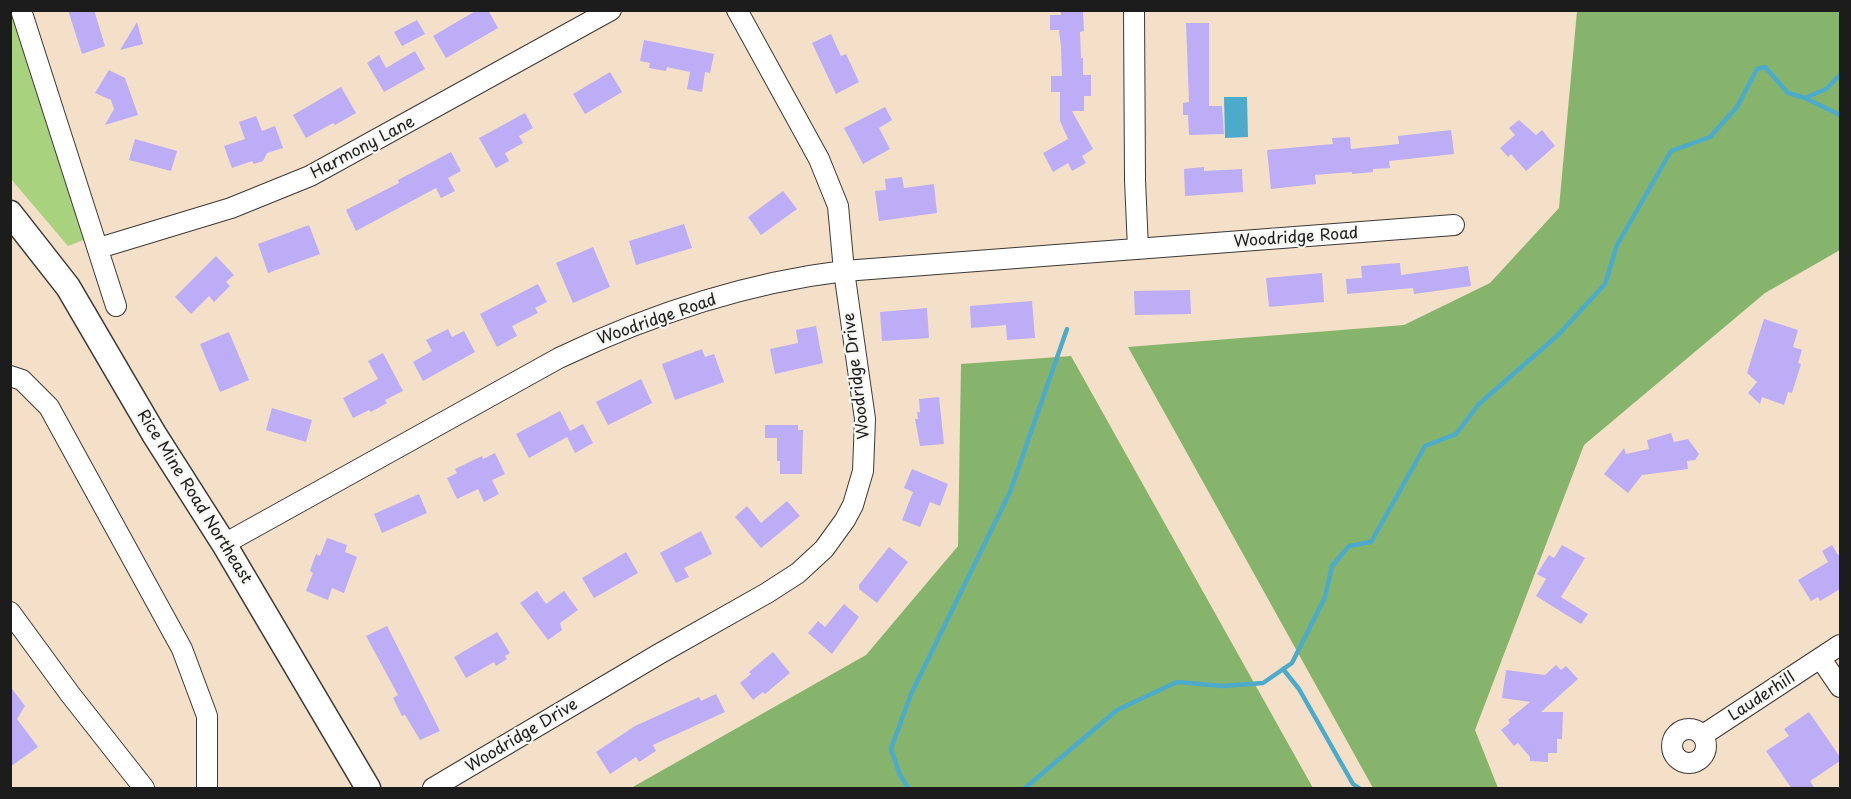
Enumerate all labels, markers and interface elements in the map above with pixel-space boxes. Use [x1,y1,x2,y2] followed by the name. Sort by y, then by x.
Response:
[308,112,418,184] street label: Harmony Lane
[1233,224,1359,252] street label: Woodridge Road
[595,291,719,349] street label: Woodridge Road
[840,312,874,440] street label: Woodridge Drive
[133,407,255,587] street label: Rice Mine Road Northeast
[1725,668,1799,726] street label: Lauderhill
[463,695,581,777] street label: Woodridge Drive

